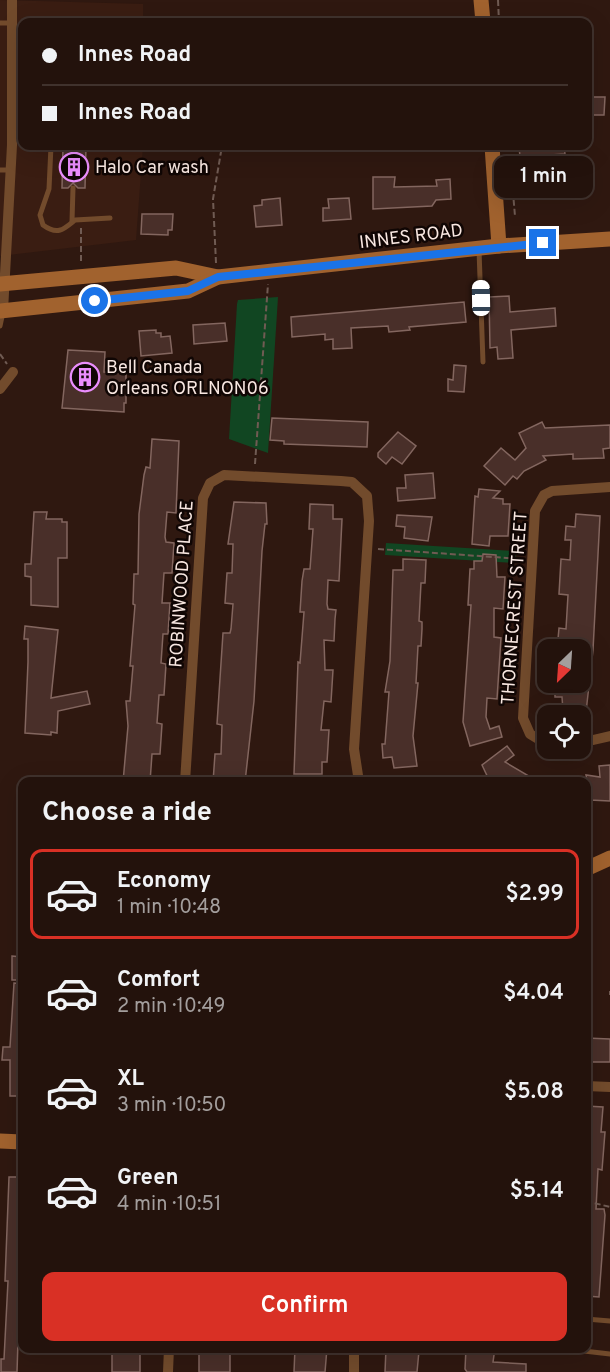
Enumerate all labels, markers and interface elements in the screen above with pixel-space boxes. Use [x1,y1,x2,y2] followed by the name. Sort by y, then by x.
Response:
[78,42,191,69] text: Innes Road
[78,100,191,127] text: Innes Road
[58,151,90,183] building icon: Halo Car wash
[494,156,592,198] callout: 1 min
[95,157,209,180] place label: Halo Car wash
[520,164,567,190] text: 1 min
[358,220,464,255] street label: INNES ROAD
[529,229,556,256] route end
[472,280,490,316] car
[81,287,108,314] route start
[106,357,269,401] place label: Bell Canada Orleans ORLNON06
[69,361,101,393] building icon: Bell Canada Orleans ORLNON06
[165,500,200,668] street label: ROBINWOOD PLACE
[497,510,534,706] street label: THORNECREST STREET
[537,639,591,693] north arrow
[537,639,591,759] map controls
[537,705,591,759] button: locate
[42,796,212,830] text: Choose a ride
[45,867,99,921] icon: car
[117,868,211,895] text: Economy
[505,881,564,908] text: $2.99
[117,895,221,921] text: 1 min · 10:48
[45,966,99,1020] icon: car
[117,967,200,994] text: Comfort
[503,980,564,1007] text: $4.04
[117,994,225,1020] text: 2 min · 10:49
[45,1065,99,1119] icon: car
[117,1066,144,1093] text: XL
[504,1079,564,1106] text: $5.08
[117,1093,226,1119] text: 3 min · 10:50
[45,1164,99,1218] icon: car
[117,1165,179,1192] text: Green
[510,1178,564,1205] text: $5.14
[117,1192,221,1218] text: 4 min · 10:51
[42,1272,567,1341] button: Confirm

